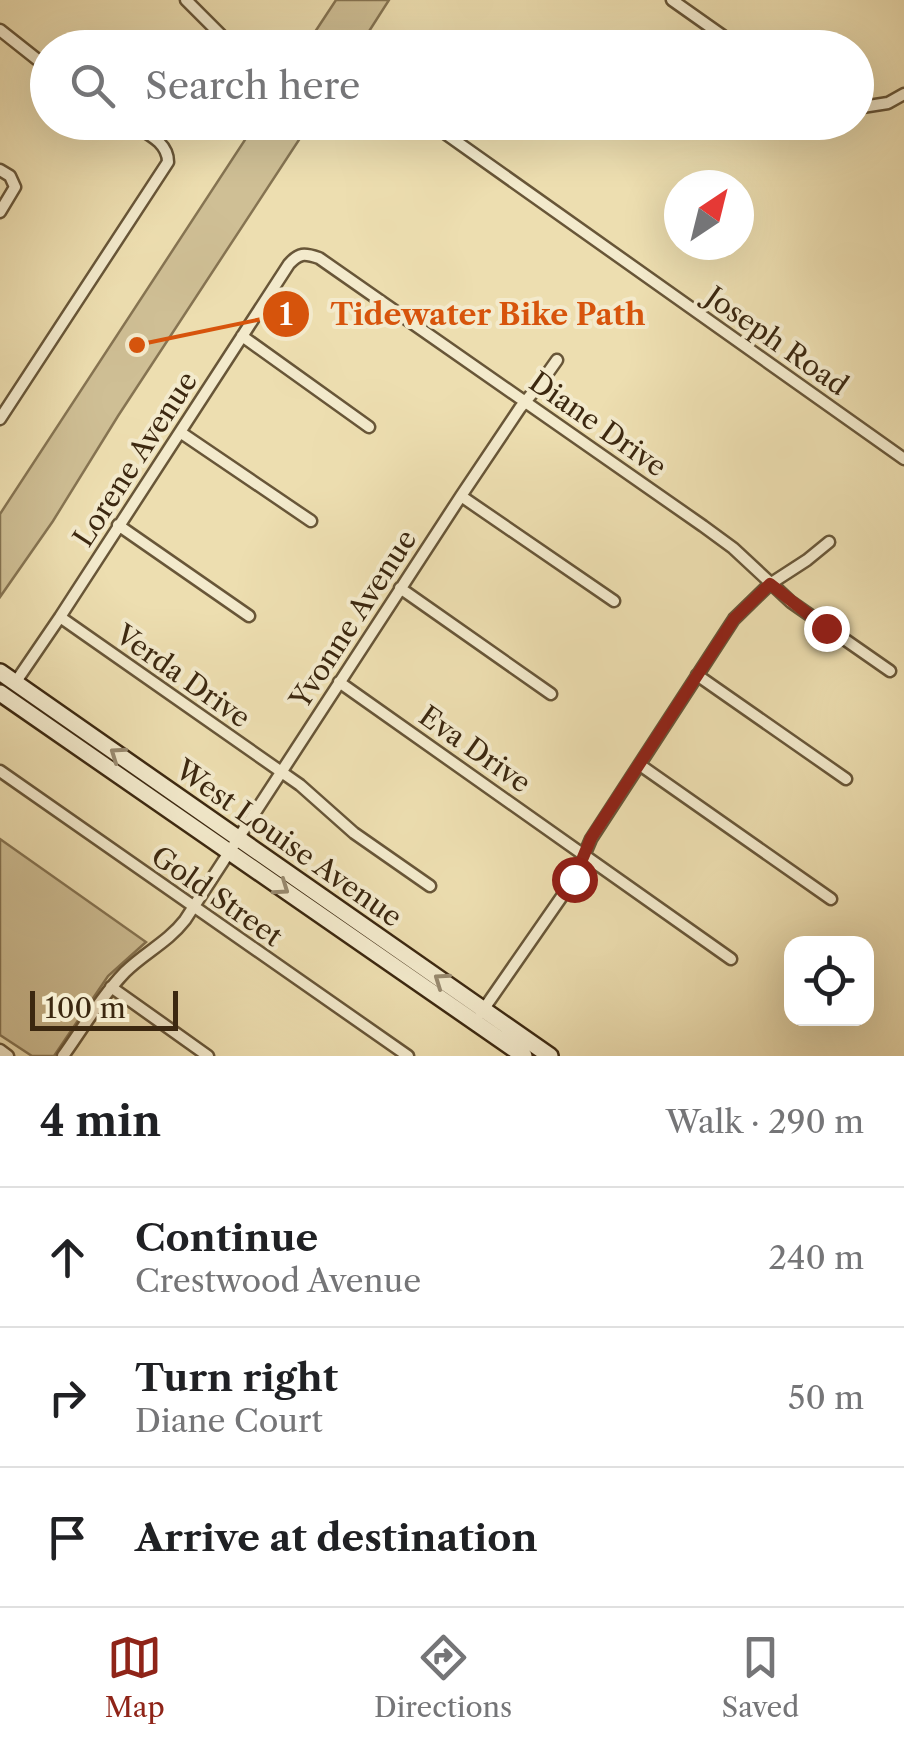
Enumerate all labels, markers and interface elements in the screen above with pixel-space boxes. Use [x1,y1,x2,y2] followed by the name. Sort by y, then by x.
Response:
[30,30,874,140] search box
[65,58,120,113] icon: search
[145,62,360,109] text: Search here
[664,170,754,260] north arrow
[696,277,855,403] street label: Joseph Road
[261,284,666,344] callout: Tidewater Bike Path
[279,296,293,333] text: 1
[330,296,646,333] text: Tidewater Bike Path
[523,364,673,484] street label: Diane Drive
[66,365,204,553] street label: Lorene Avenue
[282,523,423,716] street label: Yvonne Avenue
[804,606,850,652] route end
[108,617,257,735] street label: Verda Drive
[413,698,537,800] street label: Eva Drive
[110,748,129,766] one-way arrow
[169,752,409,934] street label: West Louise Avenue
[145,839,289,954] street label: Gold Street
[552,857,598,903] route start
[270,876,289,894] one-way arrow
[784,936,874,1026] map controls
[784,936,874,1026] button: locate
[434,974,452,992] one-way arrow
[30,986,178,1030] scale bar
[45,991,126,1025] text: 100 m
[40,1095,161,1147] text: 4 min
[666,1102,864,1141] text: Walk · 290 m
[135,1214,318,1261] text: Continue
[40,1230,95,1285] icon: ahead
[768,1238,864,1277] text: 240 m
[135,1261,421,1300] text: Crestwood Avenue
[135,1354,338,1401] text: Turn right
[40,1370,95,1425] icon: right
[788,1378,864,1417] text: 50 m
[135,1401,323,1440] text: Diane Court
[40,1510,95,1565] icon: arrive
[135,1514,538,1561] text: Arrive at destination
[105,1630,165,1724] tab: Map
[374,1630,512,1724] tab: Directions
[722,1630,799,1724] tab: Saved

